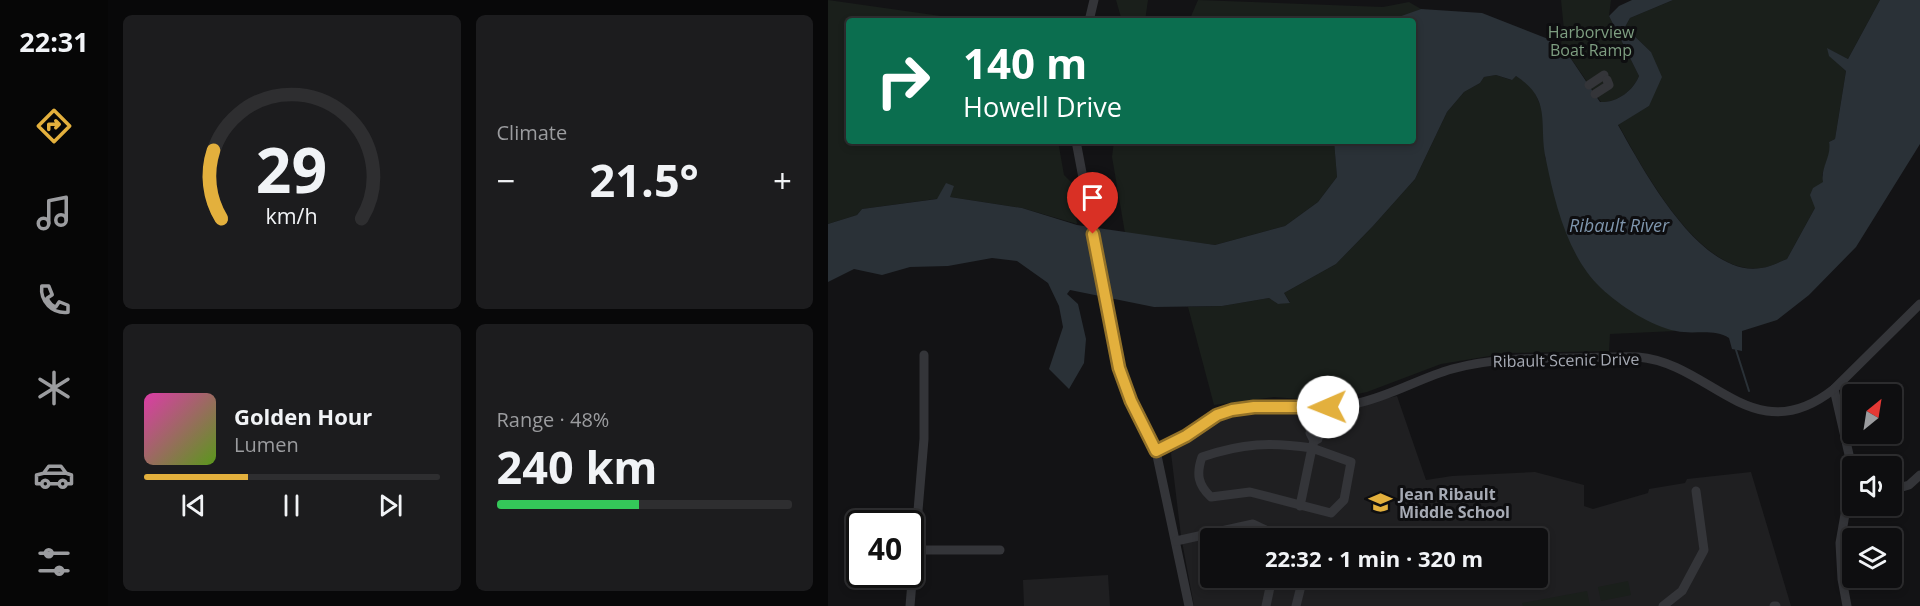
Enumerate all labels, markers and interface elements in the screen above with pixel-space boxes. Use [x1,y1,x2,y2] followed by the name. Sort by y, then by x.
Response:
[1548,21,1635,61] park label: Harborview Boat Ramp
[19,23,89,60] text: 22:31
[963,34,1087,91] text: 140 m
[864,42,942,120] icon: right
[963,88,1122,125] text: Howell Drive
[33,105,75,147] icon: directions
[497,119,567,146] text: Climate
[256,126,327,211] text: 29
[590,149,699,210] text: 21.5°
[497,158,515,203] text: −
[773,158,792,203] text: +
[1067,172,1118,234] pin
[1076,181,1109,214] icon: arrive
[33,192,75,234] icon: music
[266,201,318,230] text: km/h
[1569,213,1670,237] water label: Ribault River
[33,279,75,321] icon: phone
[1493,348,1639,372] street label: Ribault Scenic Drive
[33,367,75,409] icon: climate
[1296,375,1360,439] position arrow
[1842,384,1902,444] north arrow
[1842,384,1902,588] map controls
[234,401,372,431] text: Golden Hour
[497,406,609,433] text: Range · 48%
[234,431,299,458] text: Lumen
[497,436,657,497] text: 240 km
[33,454,75,496] icon: car
[1842,456,1902,516] button: sound
[1397,483,1510,523] place label: Jean Ribault Middle School
[177,489,210,522] icon: previous
[275,489,308,522] icon: pause
[374,489,407,522] icon: next
[1368,490,1394,516] school or university icon: Jean Ribault Middle School
[846,510,924,588] speed limit sign: 40
[1842,528,1902,588] button: layers
[33,541,75,583] icon: filters
[1265,543,1483,573] text: 22:32 · 1 min · 320 m

